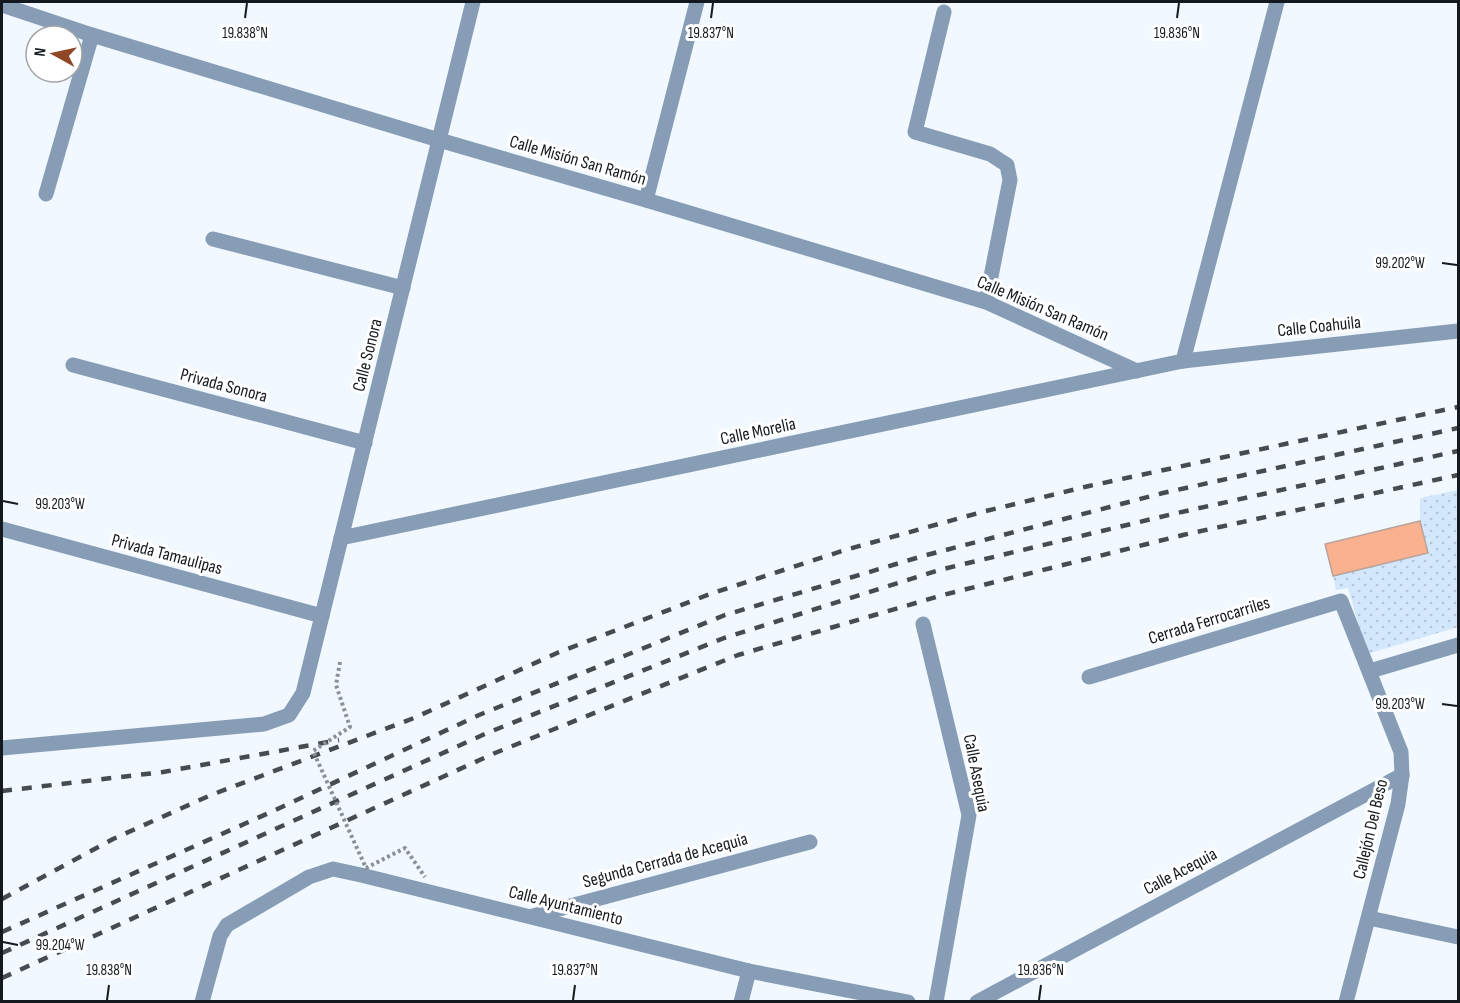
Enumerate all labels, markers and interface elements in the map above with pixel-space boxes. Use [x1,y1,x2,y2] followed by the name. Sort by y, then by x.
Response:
[24,24,84,84] north arrow
[222,24,268,43] text: 19.838°N
[688,24,734,43] text: 19.837°N
[1154,24,1200,43] text: 19.836°N
[31,47,51,58] text: N
[507,131,649,190] street label: Calle Misión San Ramón
[1375,254,1425,273] text: 99.202°W
[974,271,1112,346] street label: Calle Misión San Ramón
[1276,312,1362,341] street label: Calle Coahuila
[348,316,387,394] street label: Calle Sonora
[178,364,270,407] street label: Privada Sonora
[719,413,798,450] street label: Calle Morelia
[35,495,85,514] text: 99.203°W
[109,530,225,579] street label: Privada Tamaulipas
[1146,592,1272,649] street label: Cerrada Ferrocarriles
[1375,695,1425,714] text: 99.203°W
[959,732,994,814] street label: Calle Asequia
[1349,777,1392,881] street label: Callejón Del Beso
[580,828,750,893] street label: Segunda Cerrada de Acequia
[1140,843,1220,899] street label: Calle Acequia
[507,881,625,930] street label: Calle Ayuntamiento
[35,936,85,955] text: 99.204°W
[86,961,132,980] text: 19.838°N
[552,961,598,980] text: 19.837°N
[1018,961,1064,980] text: 19.836°N

